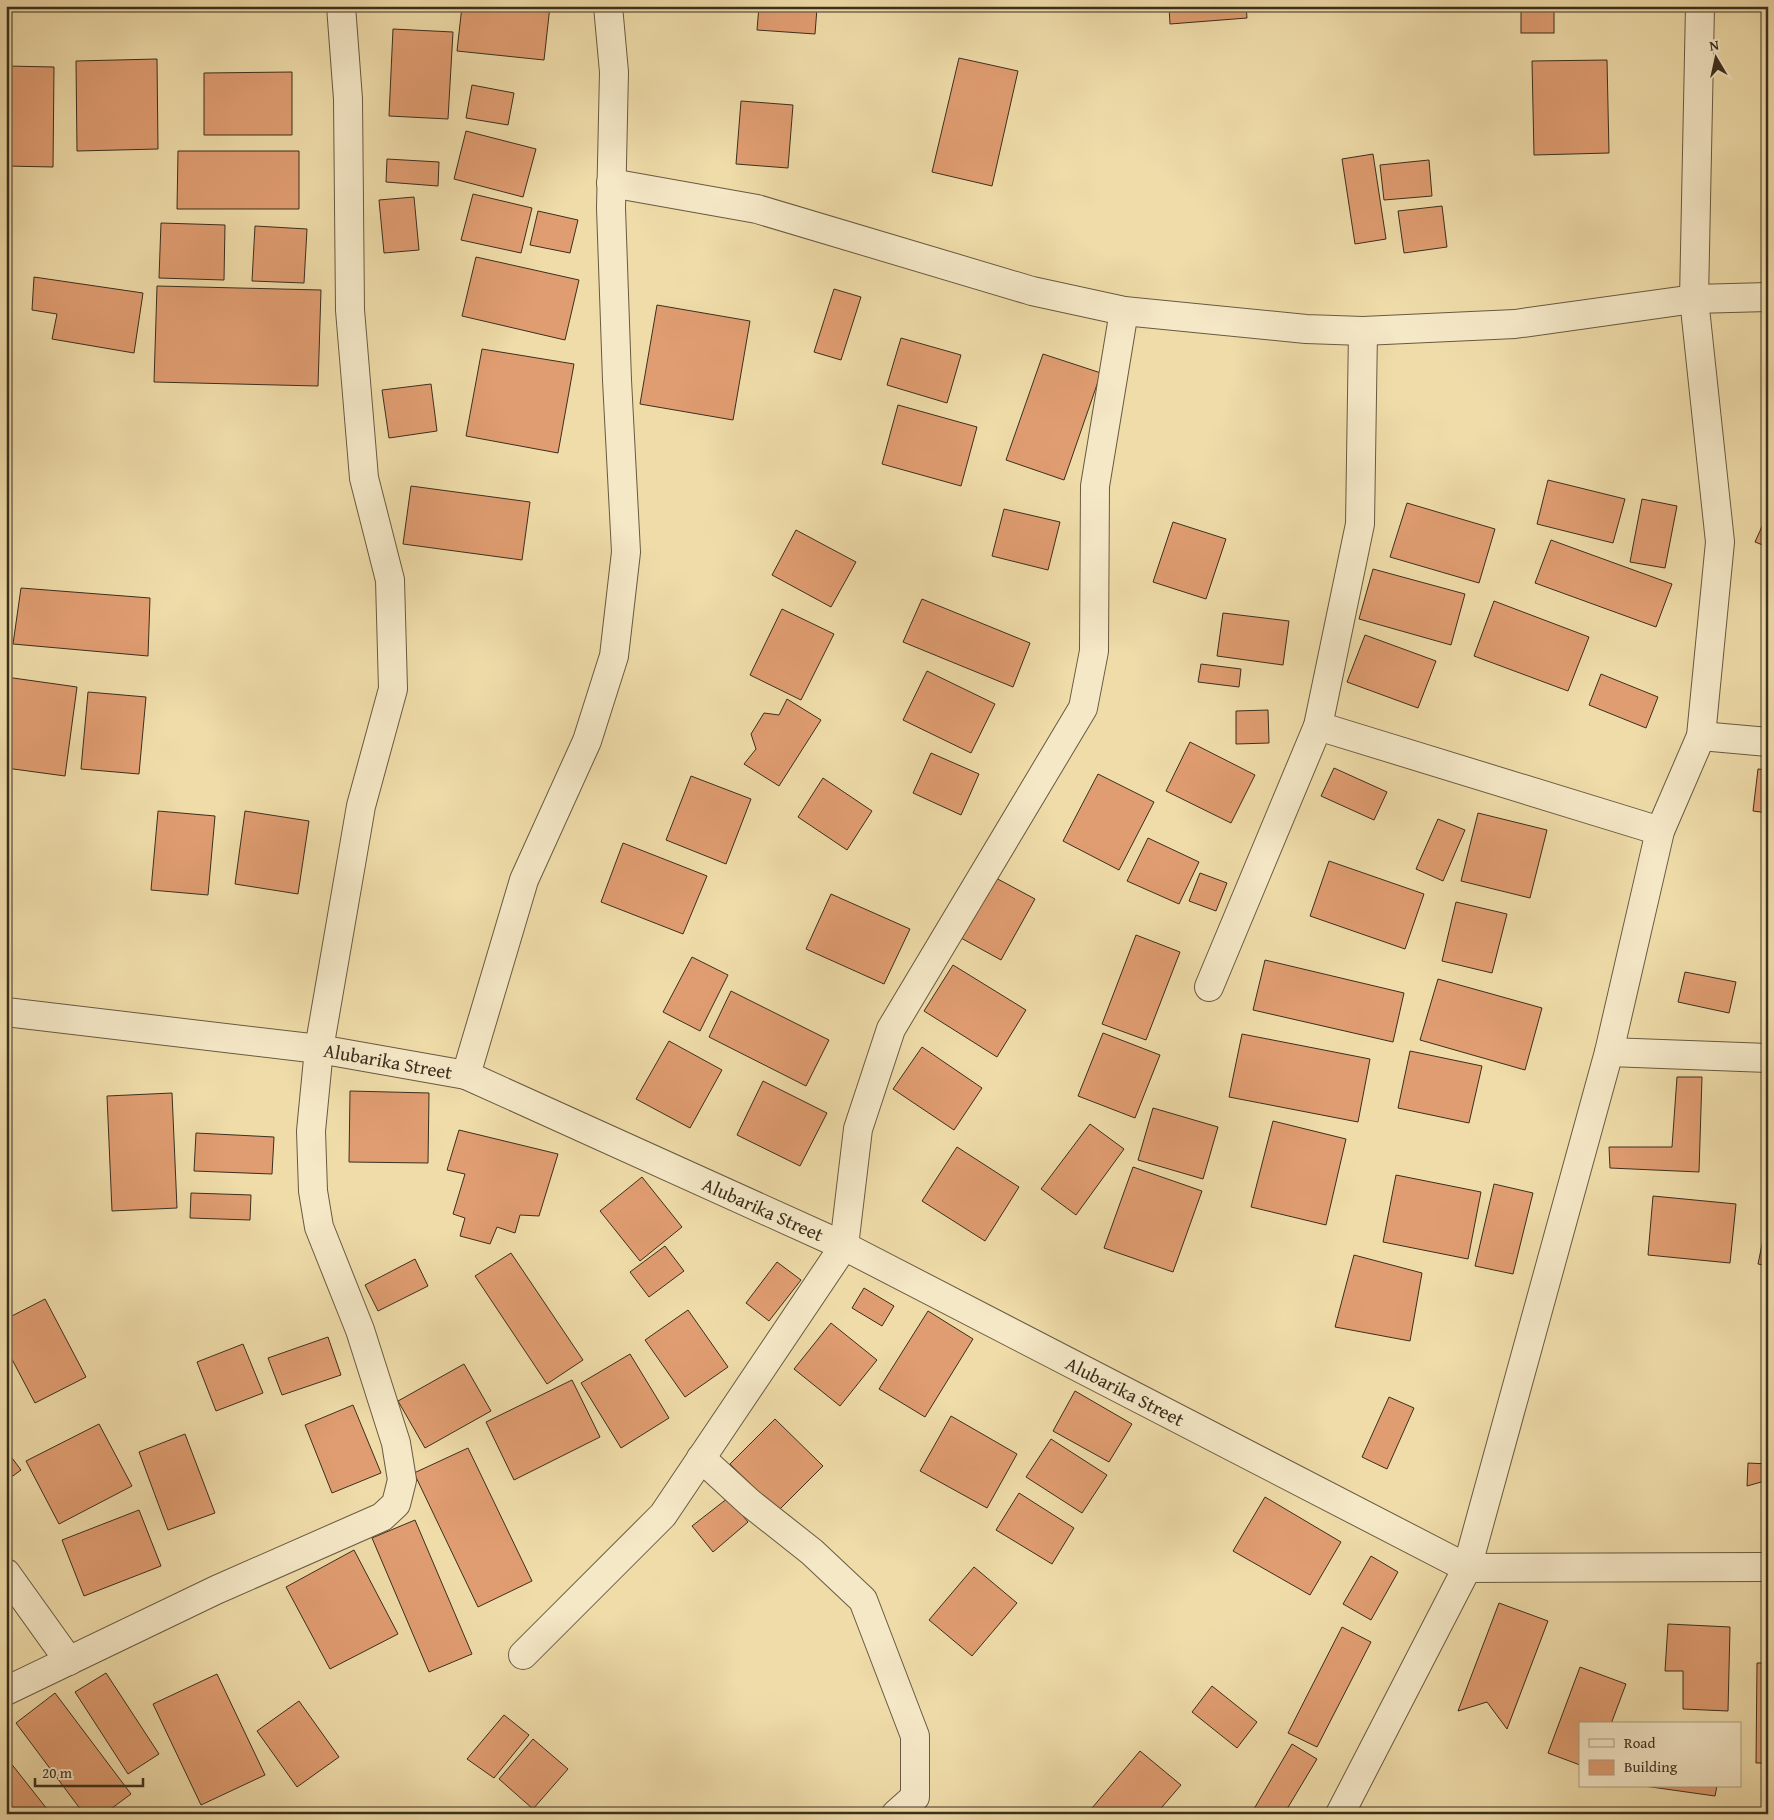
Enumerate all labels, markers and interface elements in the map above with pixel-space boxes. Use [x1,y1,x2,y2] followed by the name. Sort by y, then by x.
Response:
[1692,32,1742,82] north arrow
[1708,34,1721,56] text: N
[322,1036,455,1086] street label: Alubarika Street
[698,1170,828,1248] street label: Alubarika Street
[1061,1349,1190,1433] street label: Alubarika Street
[1579,1722,1742,1788] legend
[1624,1732,1655,1753] text: Road
[35,1755,142,1787] scale bar
[1624,1756,1678,1777] text: Building
[42,1762,73,1783] text: 20 m

